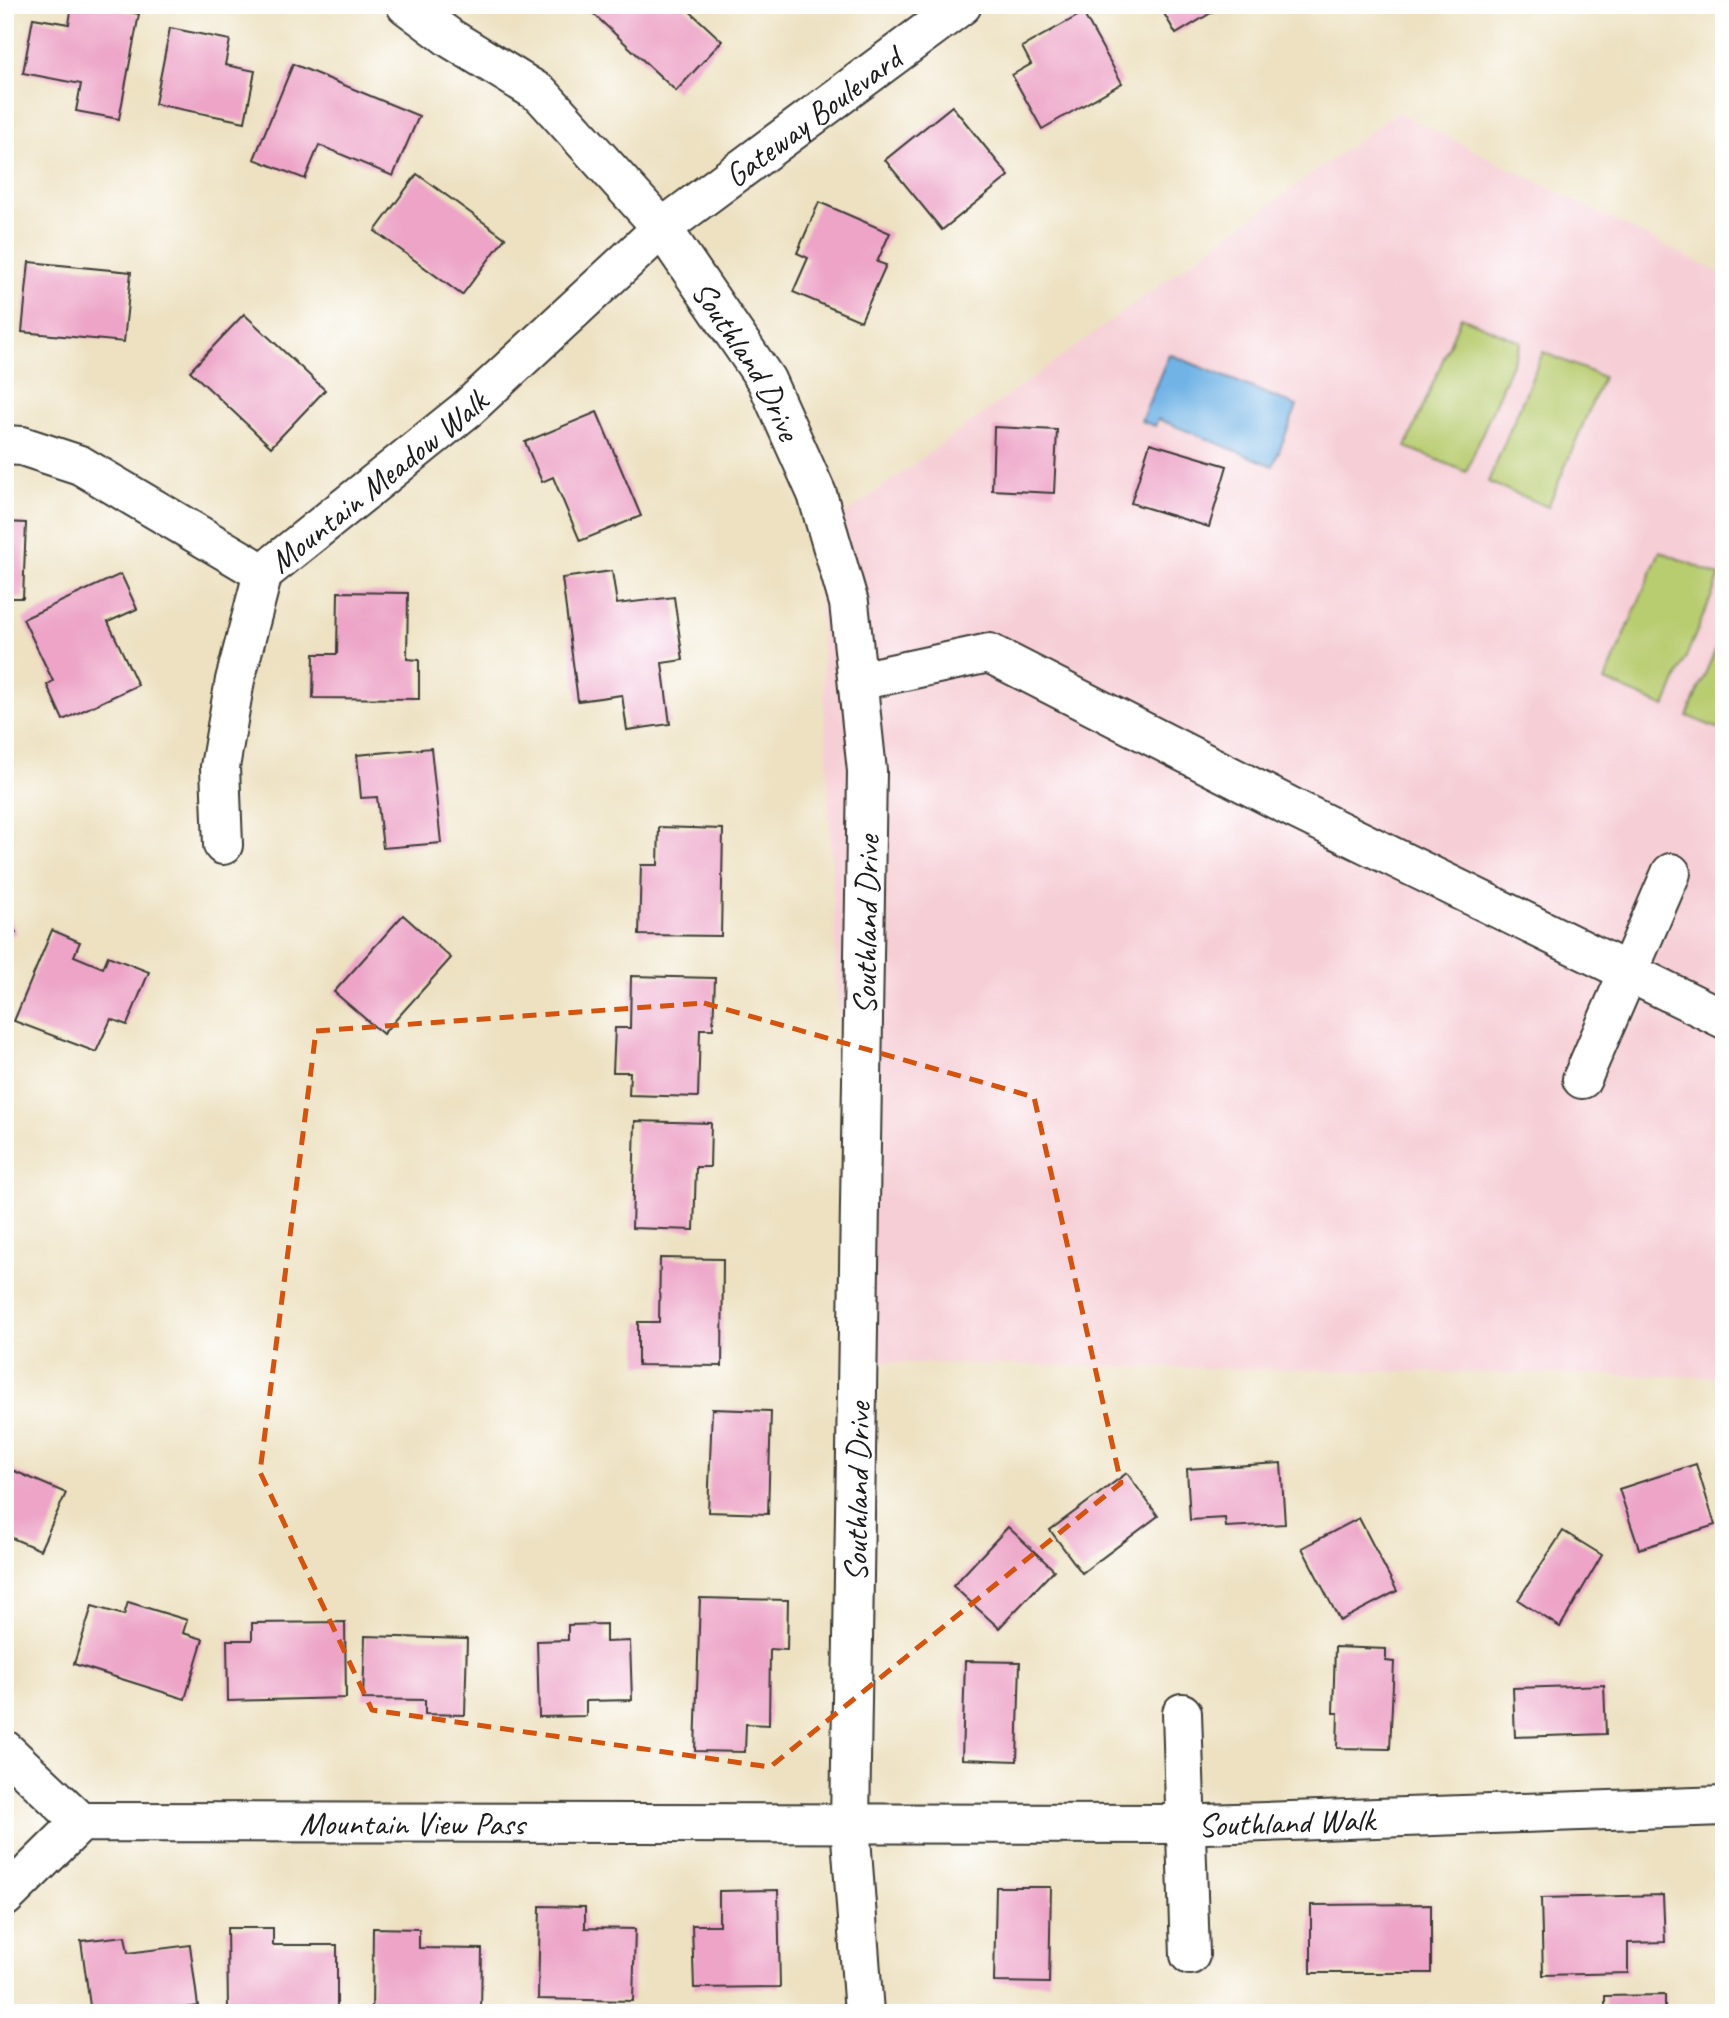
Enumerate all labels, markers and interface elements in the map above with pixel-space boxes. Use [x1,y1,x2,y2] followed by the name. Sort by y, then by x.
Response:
[716,35,914,196] street label: Gateway Boulevard
[682,273,811,449] street label: Southland Drive
[261,379,498,582] street label: Mountain Meadow Walk
[843,833,889,1015] street label: Southland Drive
[834,1400,880,1582] street label: Southland Drive
[1197,1798,1378,1846] street label: Southland Walk
[300,1802,528,1845] street label: Mountain View Pass

